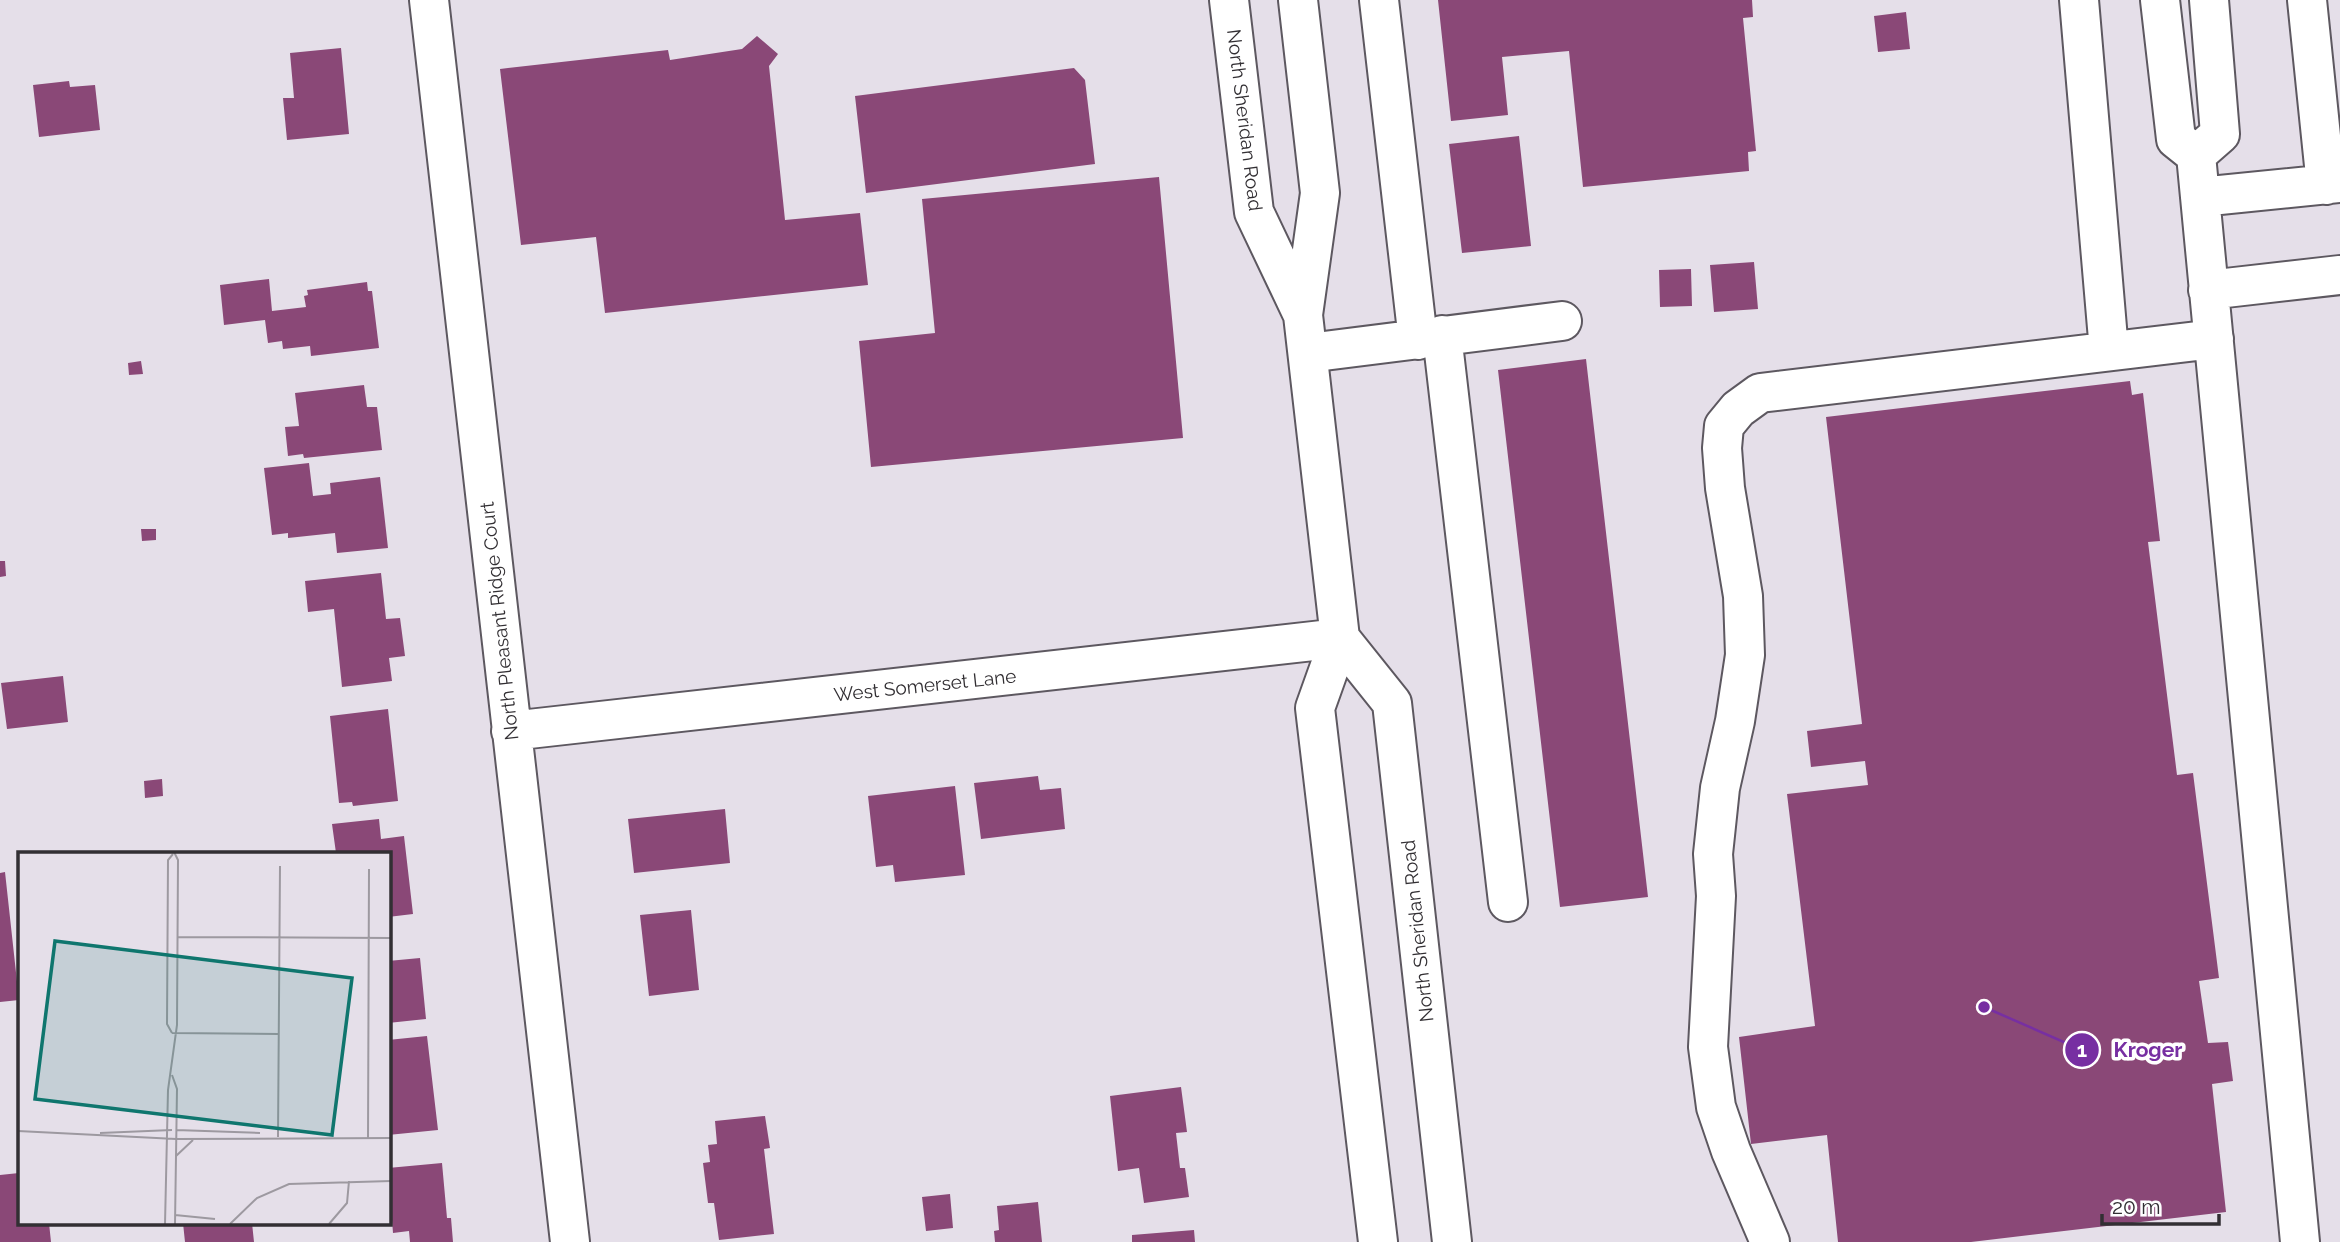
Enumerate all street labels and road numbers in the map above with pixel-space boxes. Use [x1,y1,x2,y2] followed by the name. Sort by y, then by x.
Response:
[1223,28,1267,212] street label: North Sheridan Road
[475,500,522,741] street label: North Pleasant Ridge Court
[833,664,1017,706] street label: West Somerset Lane
[1396,839,1438,1023] street label: North Sheridan Road

